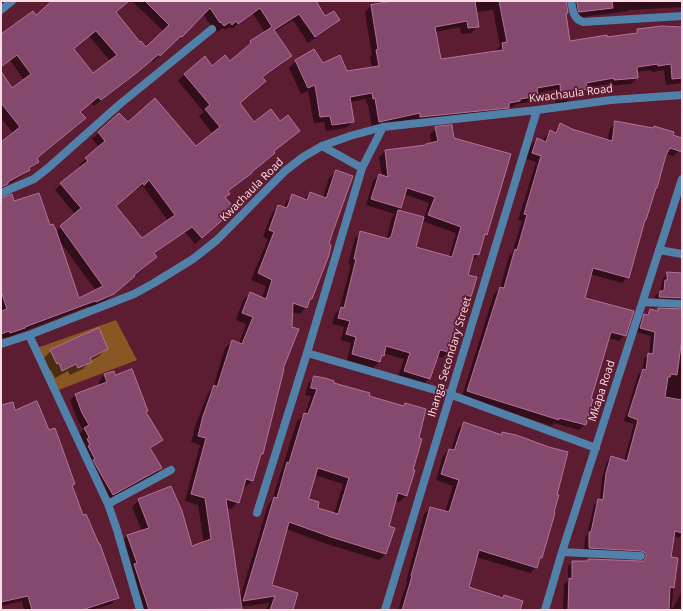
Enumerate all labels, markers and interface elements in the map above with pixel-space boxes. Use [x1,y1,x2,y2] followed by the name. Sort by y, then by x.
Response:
[528,82,614,106] street label: Kwachaula Road
[218,156,286,224] street label: Kwachaula Road
[425,295,475,419] street label: Ihanga Secondary Street
[586,359,618,423] street label: Mkapa Road

